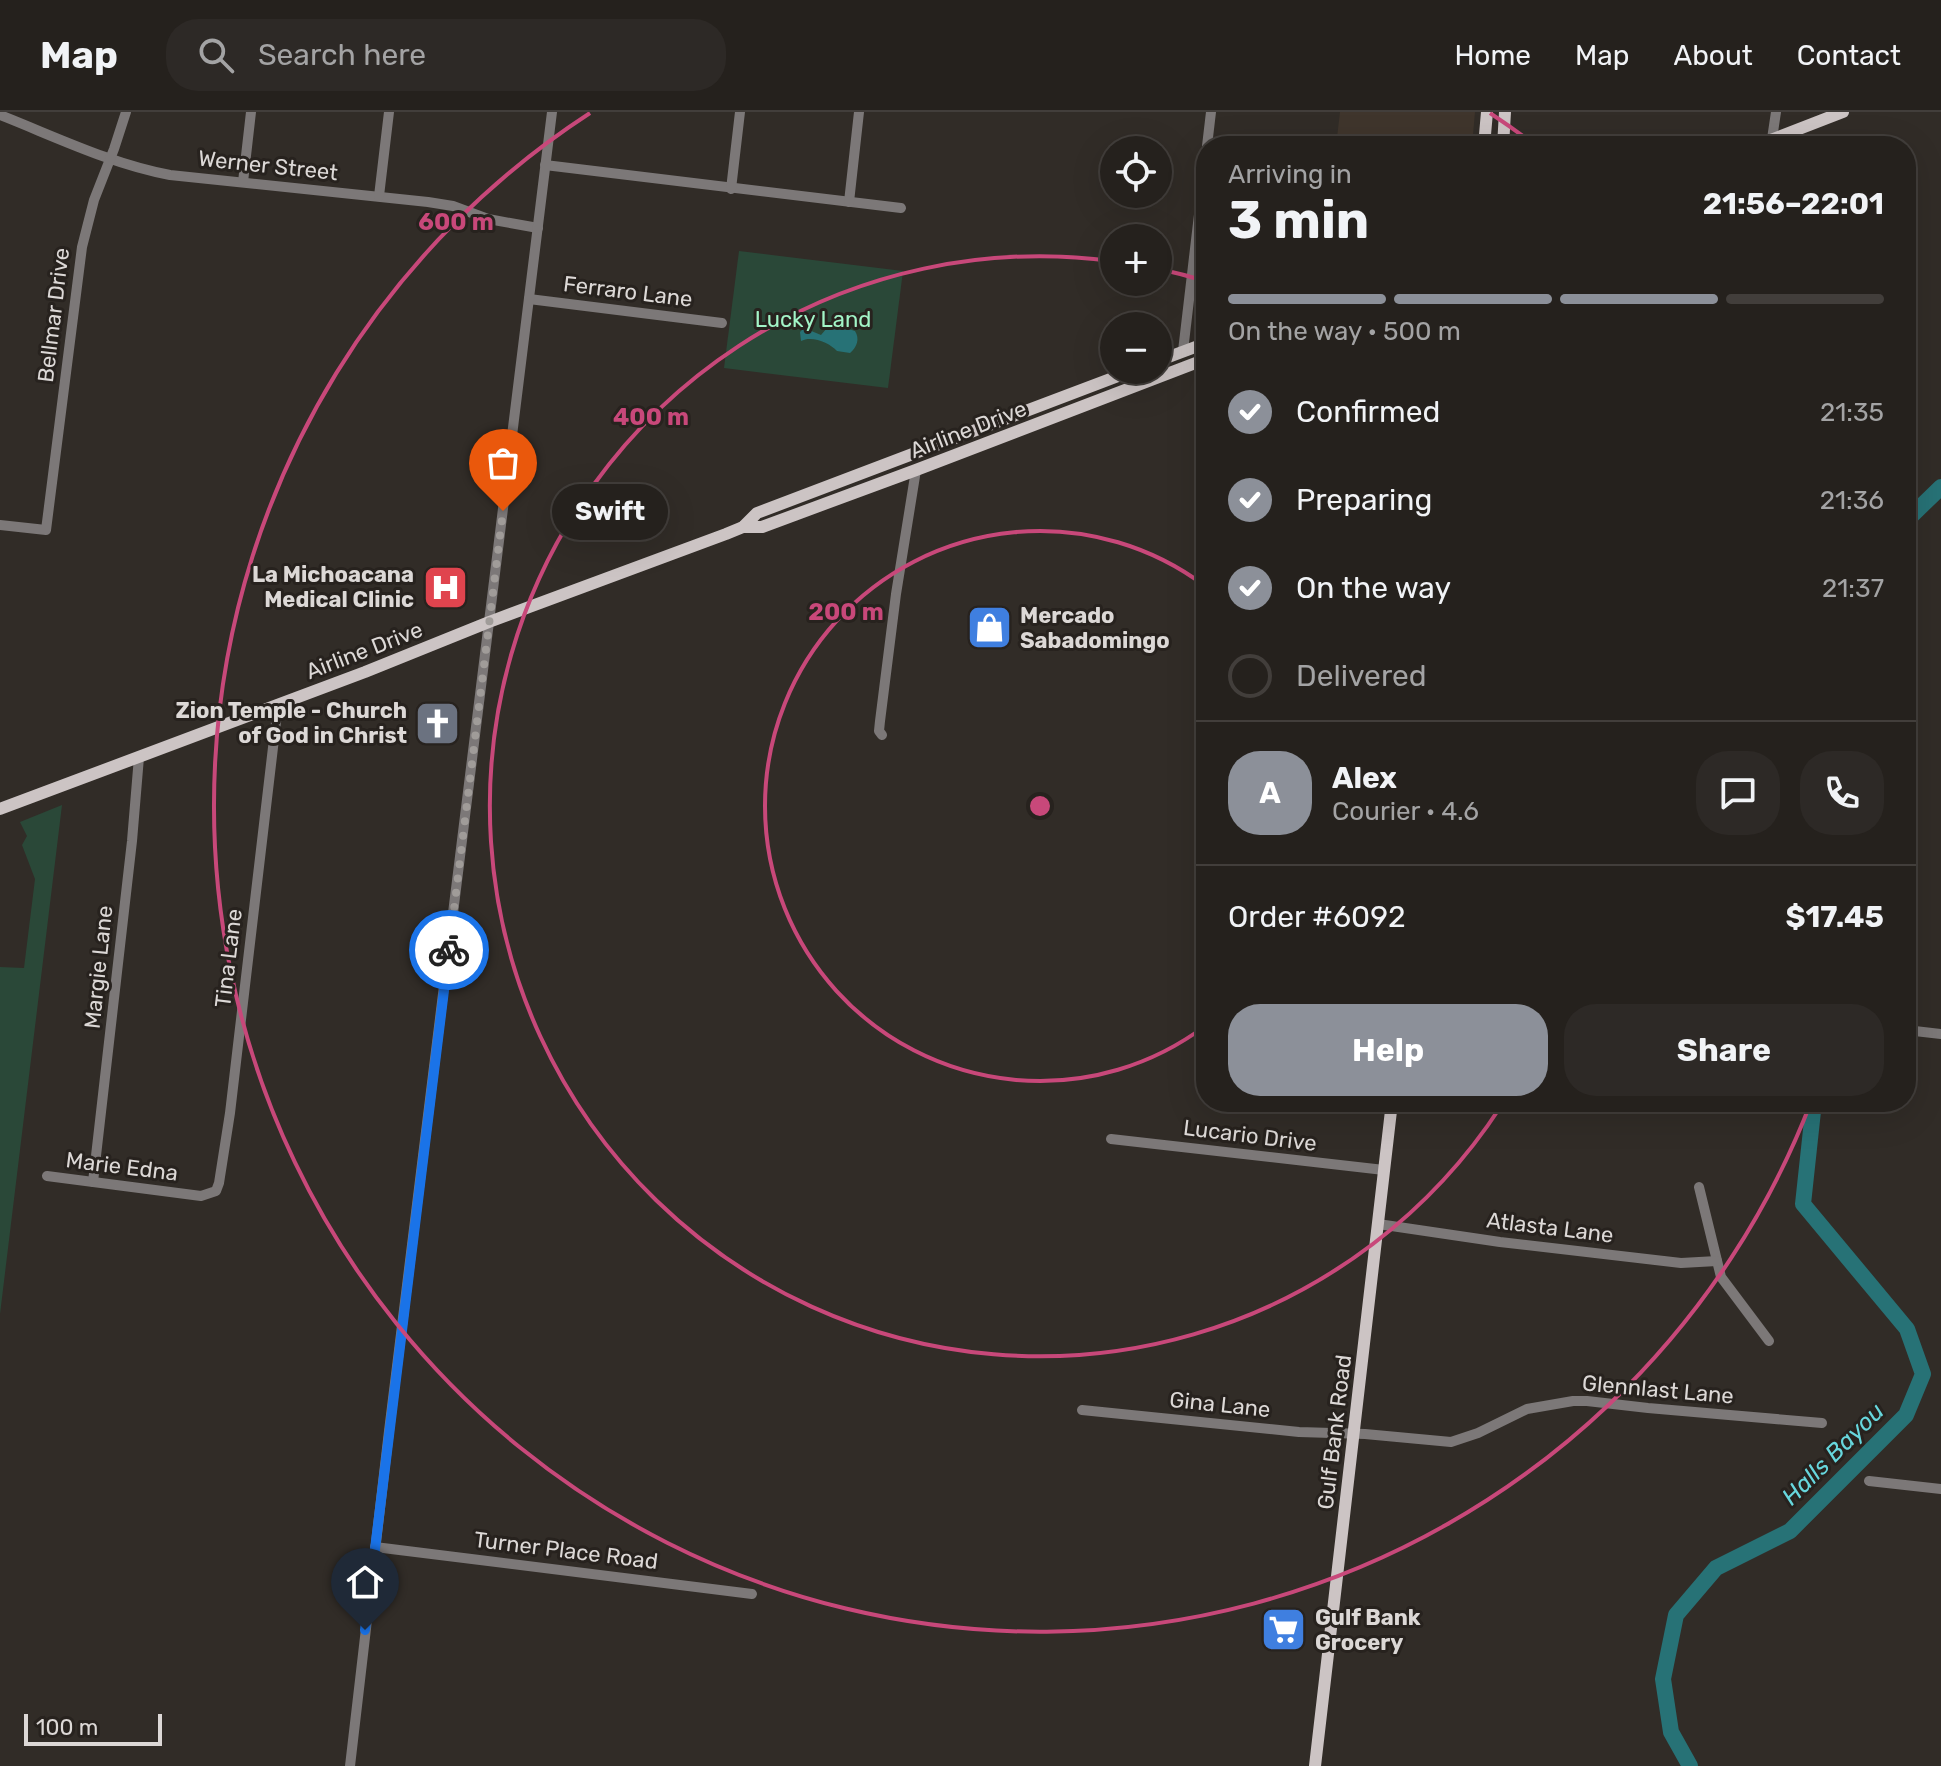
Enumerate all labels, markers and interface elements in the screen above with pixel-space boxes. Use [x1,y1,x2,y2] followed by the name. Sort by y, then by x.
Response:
[166,19,726,91] search box
[40,32,118,78] text: Map
[194,33,238,77] icon: search
[258,37,426,73] text: Search here
[1454,39,1531,72] text: Home
[1575,39,1629,72] text: Map
[1673,39,1753,72] text: About
[1797,39,1901,72] text: Contact
[1100,136,1172,384] map controls
[1100,136,1172,208] button: locate
[197,145,340,186] street label: Werner Street
[1228,159,1352,190] text: Arriving in
[1703,186,1884,222] text: 21:56–22:01
[1228,189,1369,251] text: 3 min
[418,208,494,236] text: 600 m
[1100,224,1172,296] button: +
[32,246,75,384] street label: Bellmar Drive
[562,270,694,313] street label: Ferraro Lane
[755,306,871,333] park label: Lucky Land
[1100,312,1172,384] button: −
[1228,316,1461,347] text: On the way · 500 m
[1228,390,1272,434] icon: check
[1296,394,1440,430] text: Confirmed
[906,395,1030,464] street label: Airline Drive
[1820,397,1884,428] text: 21:35
[613,403,689,431] text: 400 m
[469,429,537,511] pin
[481,441,525,485] icon: bag
[1228,478,1272,522] icon: check
[1296,482,1432,518] text: Preparing
[551,483,667,539] callout: Swift
[1820,485,1884,516] text: 21:36
[575,496,645,527] text: Swift
[252,561,414,613] place label: La Michoacana Medical Clinic
[421,563,469,611] hospital icon: La Michoacana Medical Clinic
[1228,566,1272,610] icon: check
[1296,570,1451,606] text: On the way
[1822,573,1884,604] text: 21:37
[808,598,884,626] text: 200 m
[1020,602,1170,654] place label: Mercado Sabadomingo
[965,604,1013,652] shop icon: Mercado Sabadomingo
[302,616,426,685] street label: Airline Drive
[1296,658,1427,694] text: Delivered
[175,697,407,749] place label: Zion Temple - Church of God in Christ
[414,699,462,747] church icon: Zion Temple - Church of God in Christ
[1696,751,1780,835] button: chat
[1800,751,1884,835] button: phone
[1332,760,1397,796] text: Alex
[1259,775,1281,811] text: A
[1026,792,1054,820] centre of rings
[1332,796,1479,827] text: Courier · 4.6
[1228,899,1406,935] text: Order #6092
[1785,899,1884,935] text: $17.45
[79,904,118,1030] street label: Margie Lane
[209,907,248,1009] street label: Tina Lane
[409,910,489,990] courier
[427,928,471,972] icon: bike
[1228,1004,1548,1096] button: Help
[1564,1004,1884,1096] button: Share
[1182,1114,1318,1157] street label: Lucario Drive
[64,1146,180,1187] street label: Marie Edna
[1485,1206,1615,1249] street label: Atlasta Lane
[1312,1353,1357,1511] street label: Gulf Bank Road
[1581,1369,1735,1410] street label: Glennlast Lane
[1168,1386,1272,1423] street label: Gina Lane
[1776,1397,1890,1511] water label: Halls Bayou
[472,1526,659,1575] street label: Turner Place Road
[331,1548,399,1630] pin
[343,1560,387,1604] icon: home
[1315,1604,1421,1656] place label: Gulf Bank Grocery
[1260,1606,1308,1654] supermarket icon: Gulf Bank Grocery
[24,1710,162,1746] scale bar
[36,1714,98,1741] text: 100 m

